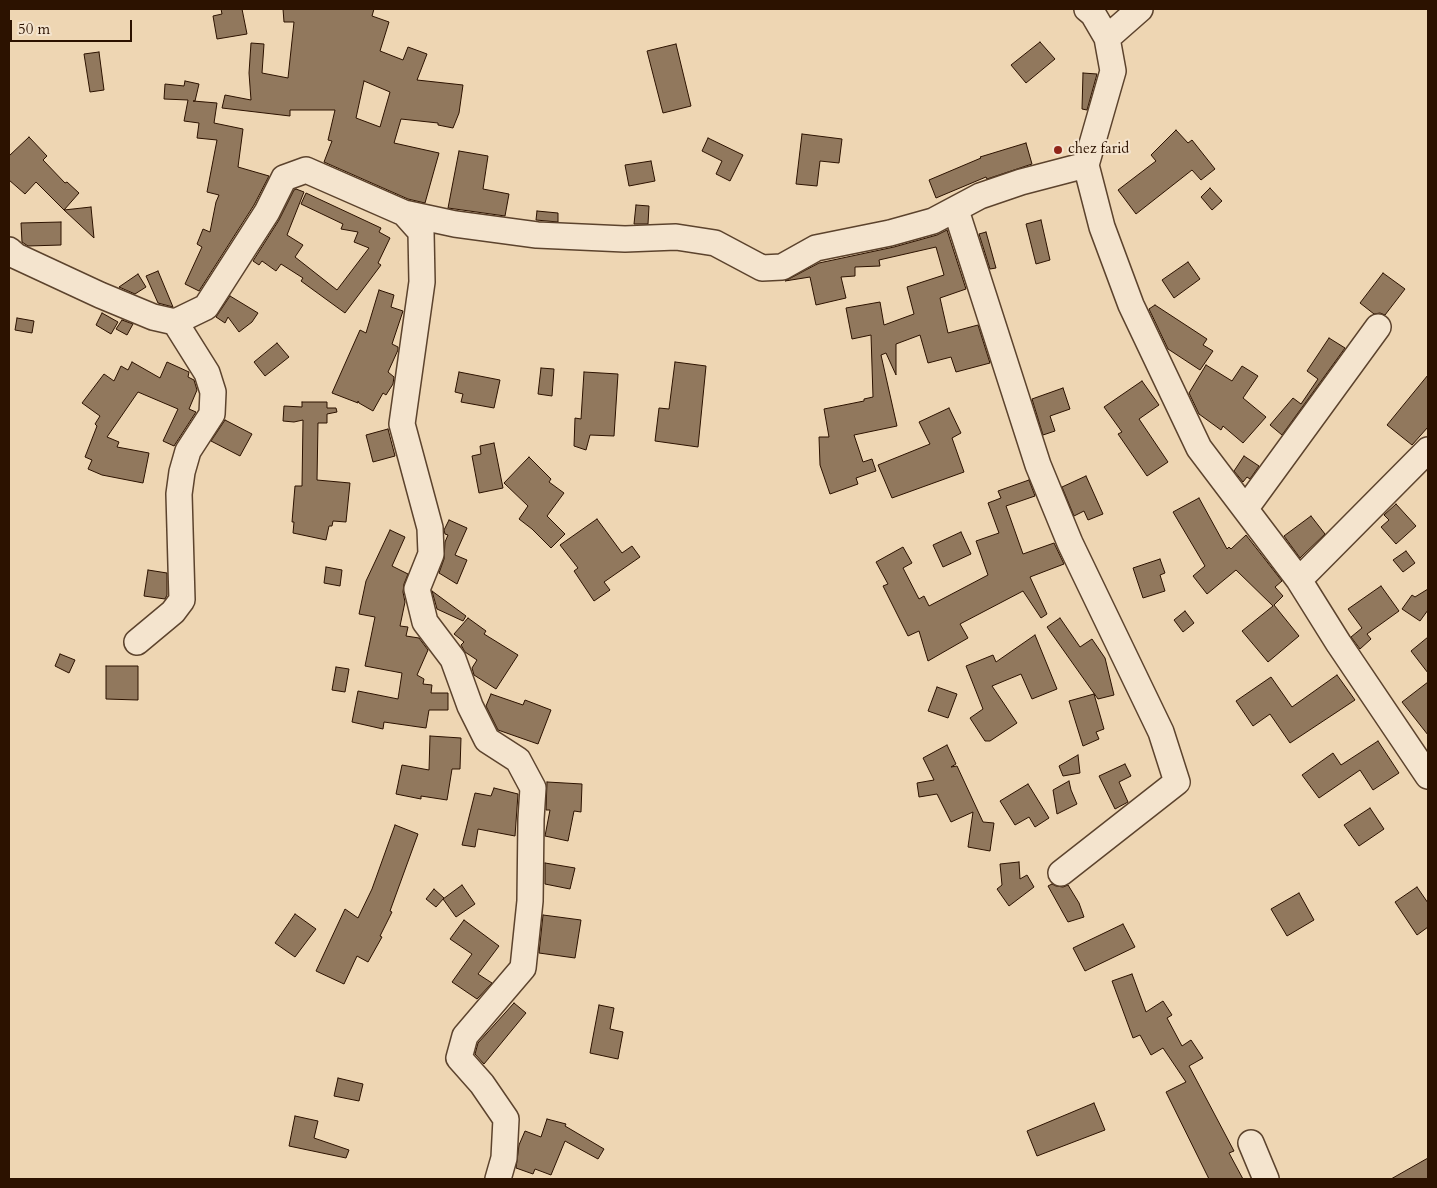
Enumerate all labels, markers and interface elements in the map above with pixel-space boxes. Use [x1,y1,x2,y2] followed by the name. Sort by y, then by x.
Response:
[12,10,135,42] scale bar
[18,19,50,39] text: 50 m
[1068,141,1129,159] place label: chez farid
[1052,144,1064,156] marker: chez farid

